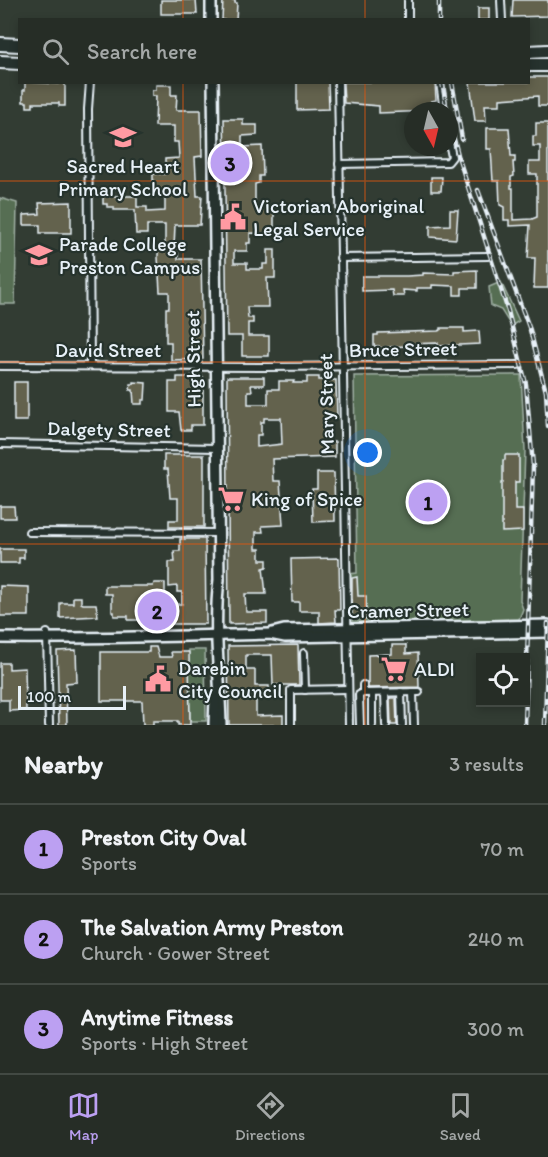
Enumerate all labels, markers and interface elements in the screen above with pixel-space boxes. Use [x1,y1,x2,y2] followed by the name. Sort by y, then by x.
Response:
[18,18,530,84] search box
[39,35,72,68] icon: search
[87,38,197,65] text: Search here
[404,102,458,156] north arrow
[108,122,138,152] school or university icon: Sacred Heart Primary School
[210,140,250,186] pin: 3
[58,154,188,201] place label: Sacred Heart Primary School
[253,194,424,241] place label: Victorian Aboriginal Legal Service
[218,202,248,232] public building icon: Victorian Aboriginal Legal Service
[59,232,200,279] place label: Parade College Preston Campus
[24,240,54,270] school or university icon: Parade College Preston Campus
[180,310,206,408] street label: High Street
[349,336,458,362] street label: Bruce Street
[55,338,162,362] street label: David Street
[313,353,339,455] street label: Mary Street
[47,416,171,442] street label: Dalgety Street
[353,438,382,467] your location
[408,480,448,524] pin: 1
[216,484,246,514] supermarket icon: King of Spice
[251,487,363,511] place label: King of Spice
[138,588,176,634] pin: 2
[347,597,469,623] street label: Cramer Street
[476,653,530,707] map controls
[476,653,530,707] button: locate
[379,654,409,684] supermarket icon: ALDI
[178,656,283,703] place label: Darebin City Council
[414,657,455,681] place label: ALDI
[143,664,173,694] public building icon: Darebin City Council
[18,683,126,710] scale bar
[27,687,71,706] text: 100 m
[24,748,103,780] text: Nearby
[449,752,524,776] text: 3 results
[81,824,246,851] text: Preston City Oval
[39,837,48,861] text: 1
[480,837,524,861] text: 70 m
[81,851,137,875] text: Sports
[81,914,343,941] text: The Salvation Army Preston
[38,927,49,951] text: 2
[468,927,524,951] text: 240 m
[81,941,270,965] text: Church · Gower Street
[81,1004,233,1031] text: Anytime Fitness
[38,1017,49,1041] text: 3
[467,1017,524,1041] text: 300 m
[81,1031,248,1055] text: Sports · High Street
[67,1089,100,1144] tab: Map
[235,1089,305,1144] tab: Directions
[440,1089,481,1144] tab: Saved

